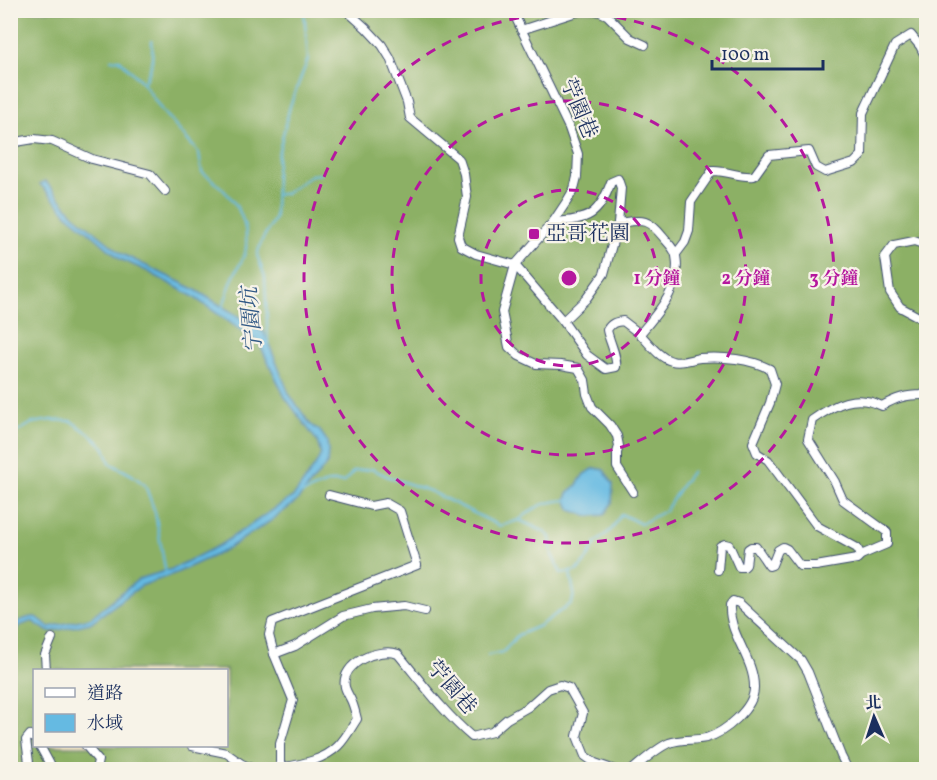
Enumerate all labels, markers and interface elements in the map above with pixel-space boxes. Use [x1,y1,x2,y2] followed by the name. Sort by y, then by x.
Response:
[712,33,823,71] scale bar
[721,43,770,68] text: 100 m
[552,74,604,144] street label: 苧園巷
[546,220,630,249] place label: 亞哥花園
[527,227,541,241] marker: 亞哥花園
[634,267,680,292] text: 1 分鐘
[722,267,770,292] text: 2 分鐘
[810,267,858,292] text: 3 分鐘
[559,268,579,288] centre of rings
[234,283,271,354] water label: 宁園坑
[419,655,483,721] street label: 苧園巷
[33,669,228,747] legend
[87,682,123,707] text: 道路
[844,687,904,747] north arrow
[865,693,882,715] text: 北
[87,712,123,737] text: 水域

